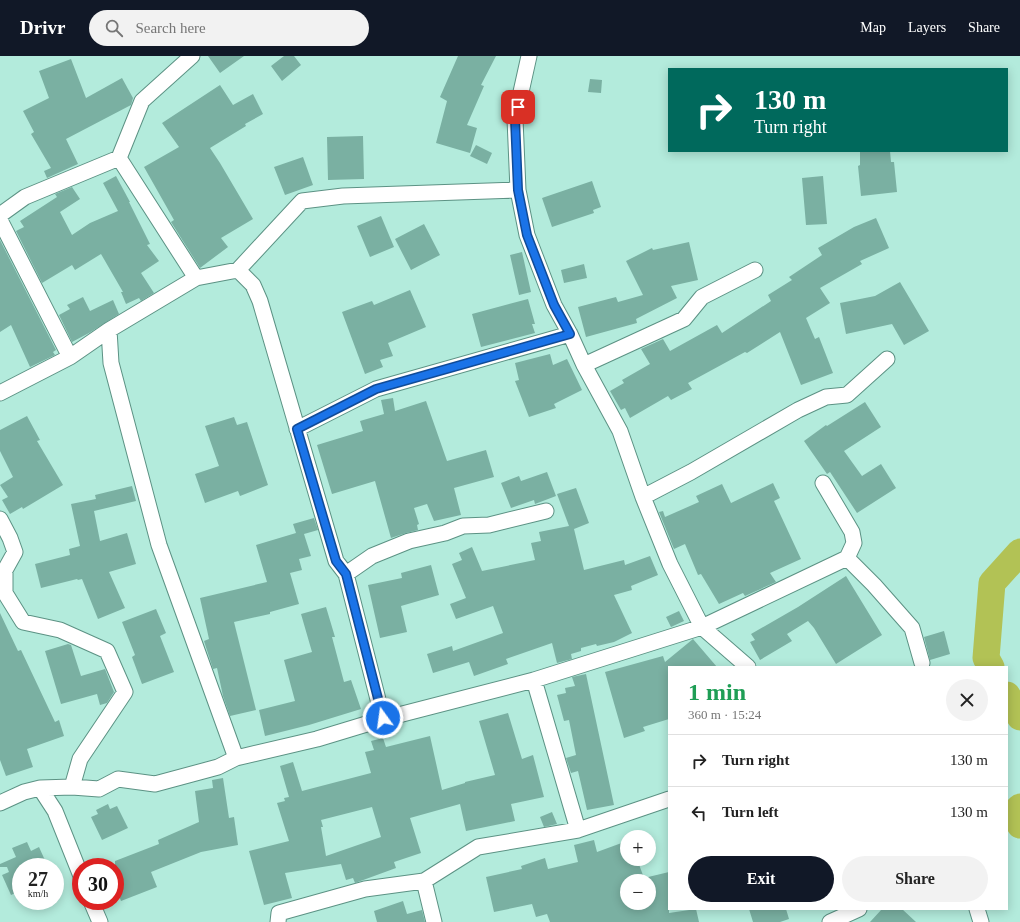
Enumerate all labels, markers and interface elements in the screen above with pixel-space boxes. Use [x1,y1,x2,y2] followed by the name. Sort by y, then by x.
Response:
[89,10,369,46] search box
[20,17,65,38] text: Drivr
[103,17,125,39] icon: search
[135,20,206,36] text: Search here
[860,20,886,35] text: Map
[908,20,946,35] text: Layers
[968,20,1000,35] text: Share
[688,84,740,136] icon: right
[754,84,826,115] text: 130 m
[501,90,535,124] pin
[507,96,529,118] icon: arrive
[754,117,827,137] text: Turn right
[688,679,746,705] text: 1 min
[946,679,988,721] button: close
[362,697,404,739] position arrow
[688,707,761,722] text: 360 m · 15:24
[688,750,710,772] icon: right
[722,752,789,768] text: Turn right
[950,752,988,768] text: 130 m
[688,802,710,824] icon: left
[722,804,779,820] text: Turn left
[950,804,988,820] text: 130 m
[620,830,656,910] map controls
[620,830,656,866] button: +
[688,856,834,902] button: Exit
[842,856,988,902] button: Share
[72,858,124,910] speed limit sign: 30
[28,868,48,890] text: 27
[620,874,656,910] button: −
[28,888,48,899] text: km/h

